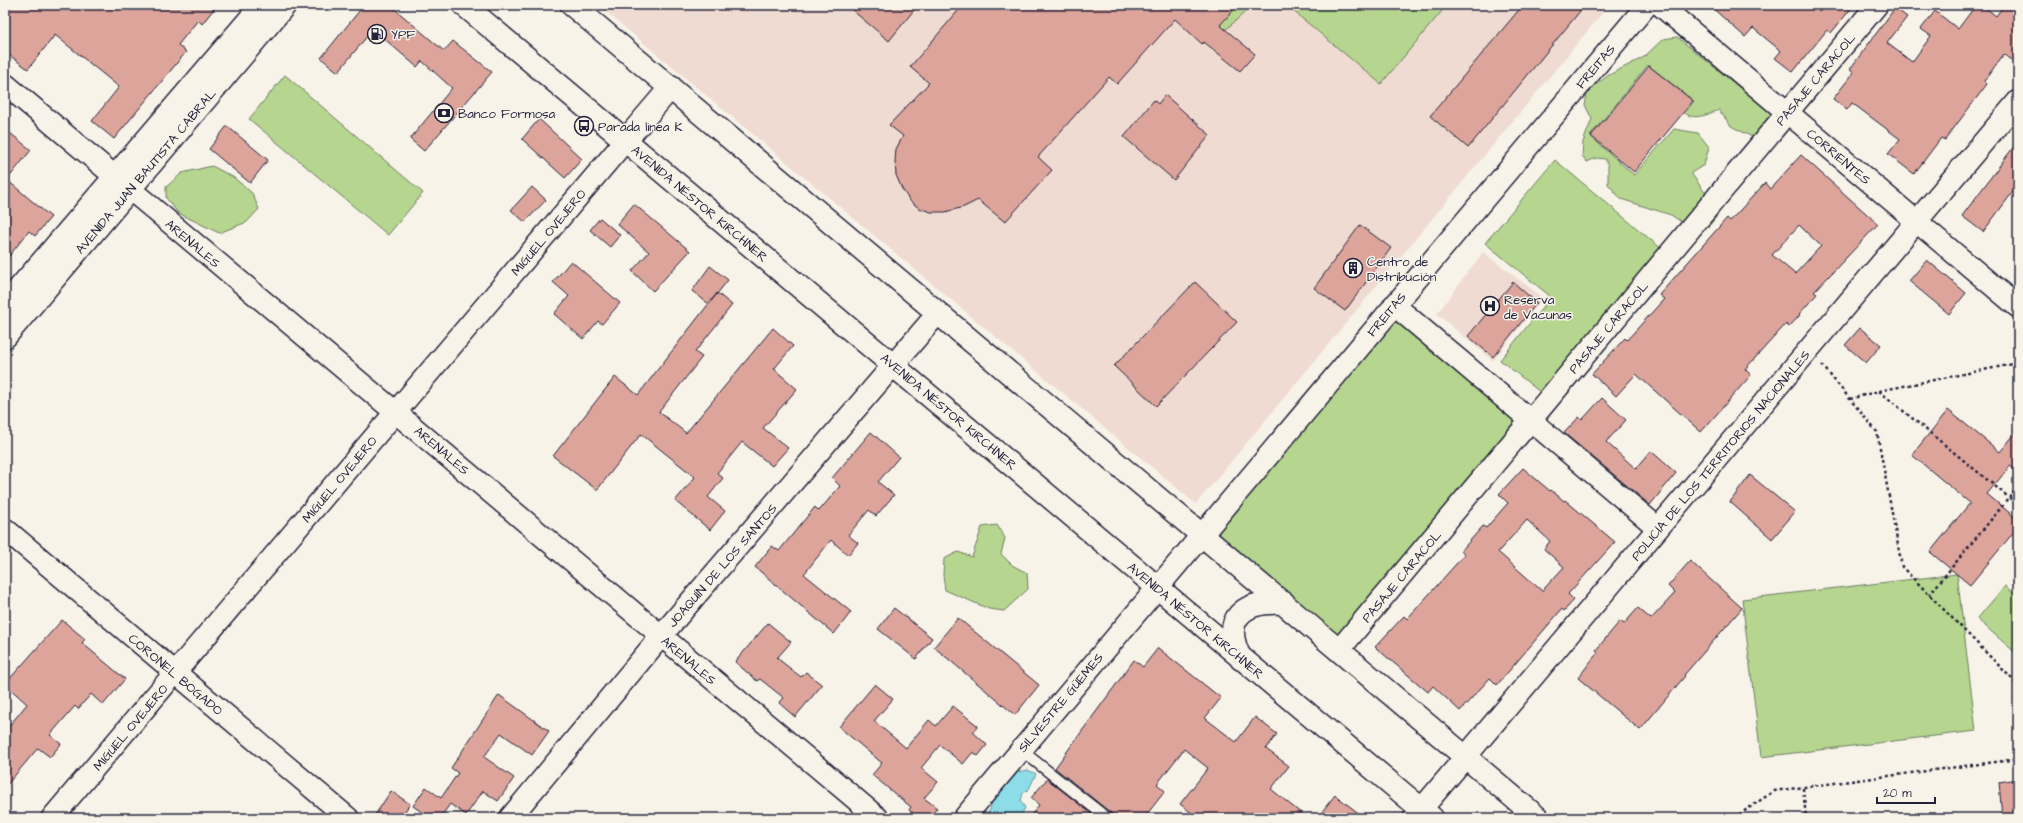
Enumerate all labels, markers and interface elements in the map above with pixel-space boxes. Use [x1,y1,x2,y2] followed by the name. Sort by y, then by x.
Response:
[366,23,388,45] fuel station icon: YPF
[391,26,415,44] place label: YPF
[1772,30,1860,130] street label: PASAJE CARACOL
[1572,41,1620,93] street label: FREITAS
[71,85,220,258] street label: AVENIDA JUAN BAUTISTA CABRAL
[433,102,455,124] bank icon: Banco Formosa
[458,105,556,123] place label: Banco Formosa
[573,115,595,137] bus stop icon: Parada linea K
[598,118,683,136] place label: Parada linea K
[1803,125,1874,189] street label: CORRIENTES
[627,141,771,266] street label: AVENIDA NÉSTOR KIRCHNER
[507,185,591,280] street label: MIGUEL OVEJERO
[161,215,224,272] street label: ARENALES
[1367,253,1437,286] place label: Centro de Distribución
[1342,257,1364,279] building icon: Centro de Distribución
[1565,278,1653,378] street label: PASAJE CARACOL
[1363,289,1411,341] street label: FREITAS
[1504,291,1573,324] place label: Reserva de Vacunas
[1479,295,1501,317] hospital icon: Reserva de Vacunas
[1627,347,1814,565] street label: POLICÍA DE LOS TERRITORIOS NACIONALES
[876,349,1020,474] street label: AVENIDA NÉSTOR KIRCHNER
[410,422,473,479] street label: ARENALES
[298,432,382,527] street label: MIGUEL OVEJERO
[664,500,782,631] street label: JOAQUÍN DE LOS SANTOS
[1358,527,1446,627] street label: PASAJE CARACOL
[1123,558,1267,683] street label: AVENIDA NÉSTOR KIRCHNER
[124,630,227,720] street label: CORONEL BOGADO
[657,632,720,689] street label: ARENALES
[1014,649,1108,756] street label: SILVESTRE GÜEMES
[89,680,173,775] street label: MIGUEL OVEJERO
[1877,779,1935,805] scale bar
[1883,785,1912,802] text: 20 m

